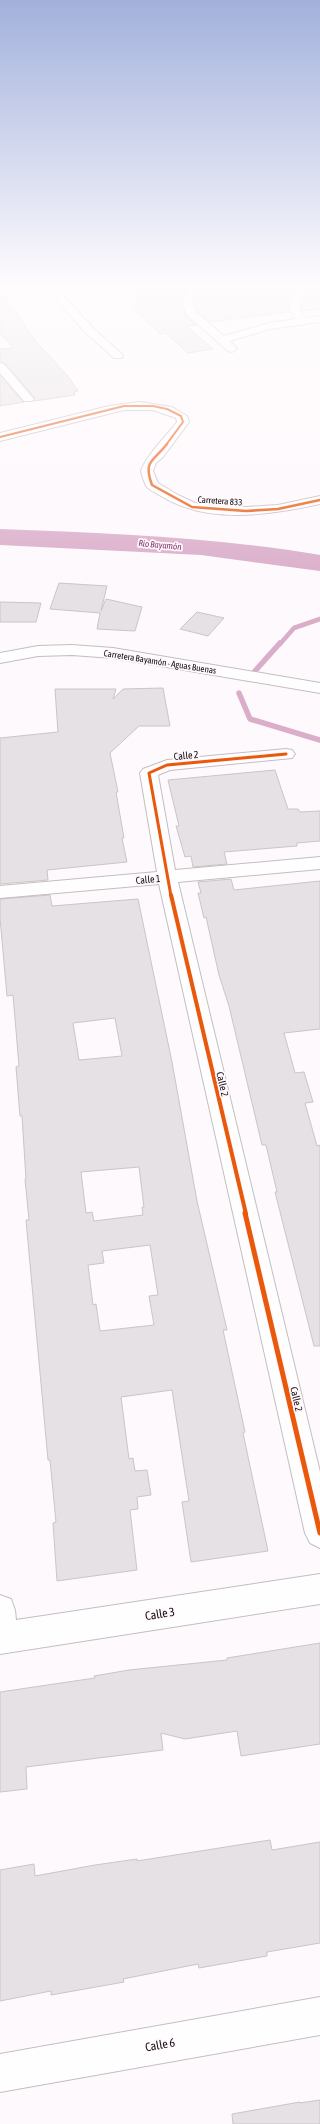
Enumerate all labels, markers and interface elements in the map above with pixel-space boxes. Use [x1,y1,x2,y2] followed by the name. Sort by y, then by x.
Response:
[197,494,243,508] street label: Carretera 833
[138,538,183,552] water label: Río Bayamón
[103,648,217,676] street label: Carretera Bayamón - Aguas Buenas
[173,749,199,762] street label: Calle 2
[135,873,161,886] street label: Calle 1
[214,1071,231,1098] street label: Calle 2
[288,1386,305,1413] street label: Calle 2
[144,1605,176,1623] street label: Calle 3
[144,2035,176,2054] street label: Calle 6

